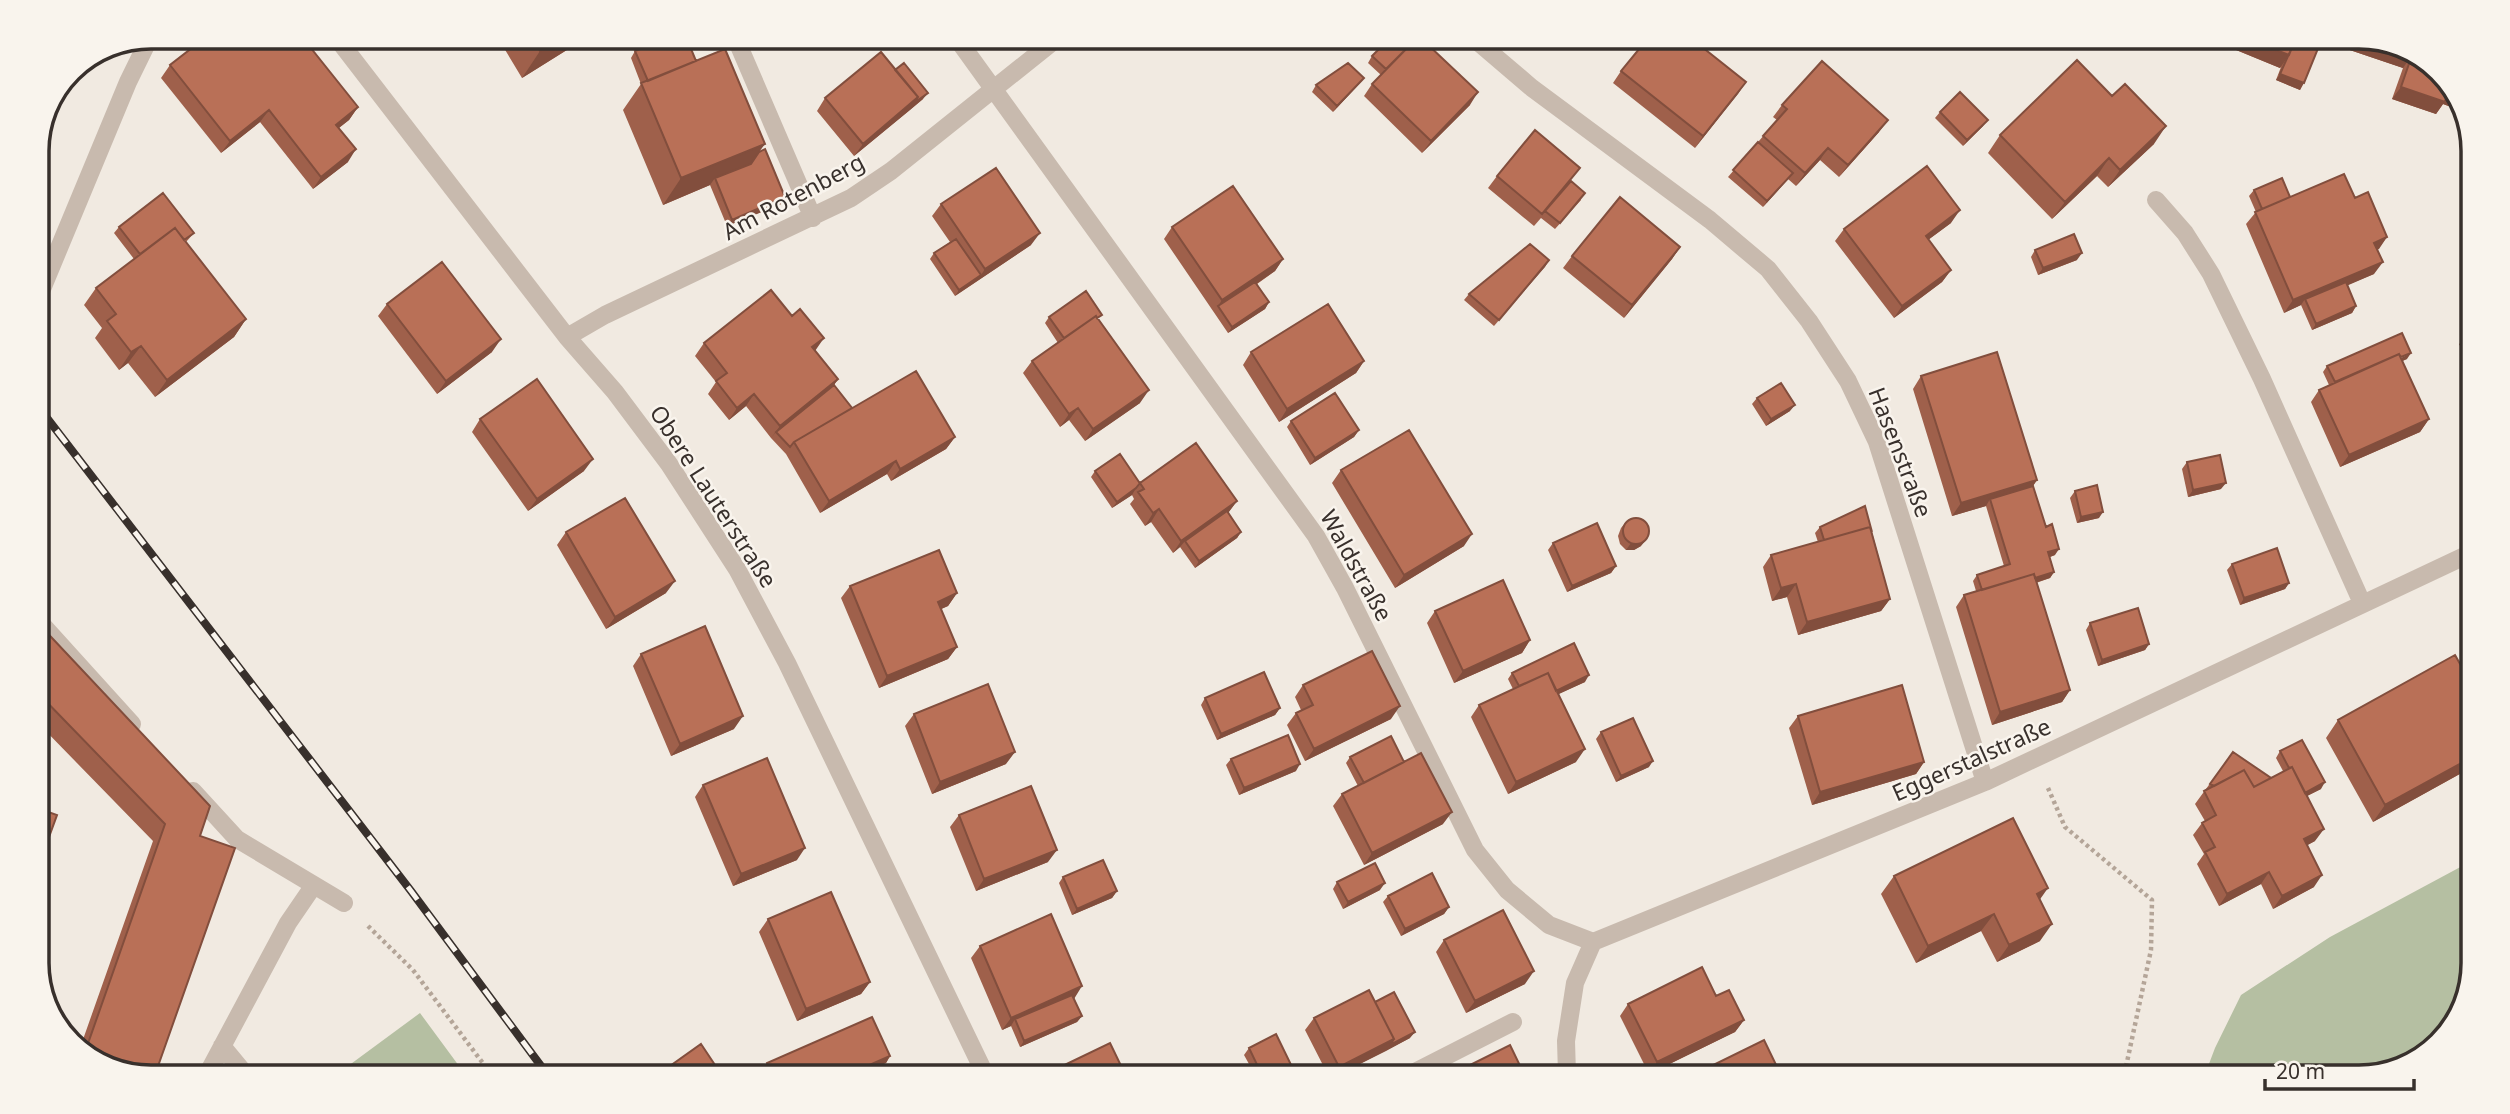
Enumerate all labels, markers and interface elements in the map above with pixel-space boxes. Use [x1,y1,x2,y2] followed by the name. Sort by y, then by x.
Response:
[716,145,870,247] street label: Am Rotenberg
[1862,382,1940,522] street label: Hasenstraße
[643,398,785,594] street label: Obere Lauterstraße
[1313,504,1401,626] street label: Waldstraße
[1887,710,2055,808] street label: Eggerstalstraße
[2265,1048,2414,1092] scale bar
[2276,1057,2325,1085] text: 20 m

